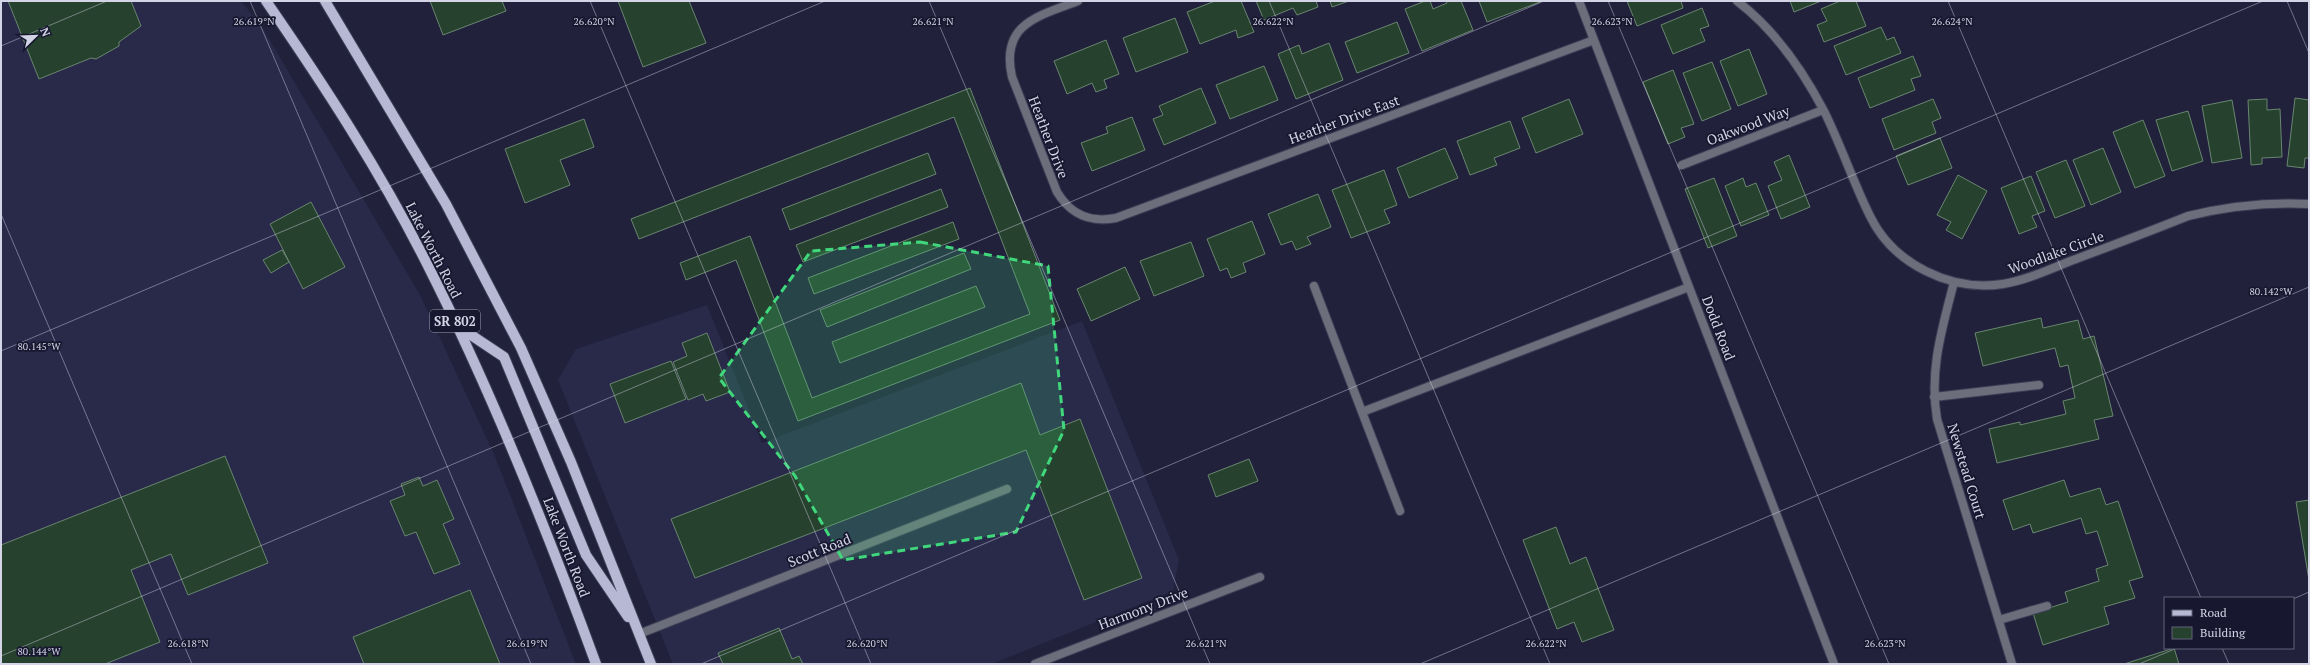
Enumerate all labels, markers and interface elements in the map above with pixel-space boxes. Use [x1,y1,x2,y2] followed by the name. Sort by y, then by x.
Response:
[234,15,275,28] text: 26.619°N
[574,15,615,28] text: 26.620°N
[913,15,954,28] text: 26.621°N
[1253,15,1294,28] text: 26.622°N
[1592,15,1633,28] text: 26.623°N
[1932,15,1973,28] text: 26.624°N
[16,16,56,56] north arrow
[37,26,54,39] text: N
[1286,90,1403,148] street label: Heather Drive East
[1025,93,1073,181] street label: Heather Drive
[1704,100,1793,150] street label: Oakwood Way
[402,199,467,302] street label: Lake Worth Road
[2005,226,2107,278] street label: Woodlake Circle
[2249,285,2293,298] text: 80.142°W
[1698,293,1740,363] street label: Dodd Road
[430,310,480,332] road number: SR 802
[17,340,61,353] text: 80.145°W
[1943,421,1991,522] street label: Newstead Court
[539,494,595,600] street label: Lake Worth Road
[785,529,854,571] street label: Scott Road
[1095,582,1191,634] street label: Harmony Drive
[2164,597,2294,649] legend
[2200,605,2227,620] text: Road
[2200,625,2246,640] text: Building
[168,637,209,650] text: 26.618°N
[507,637,548,650] text: 26.619°N
[847,637,888,650] text: 26.620°N
[1186,637,1227,650] text: 26.621°N
[1526,637,1567,650] text: 26.622°N
[1865,637,1906,650] text: 26.623°N
[17,645,61,658] text: 80.144°W

